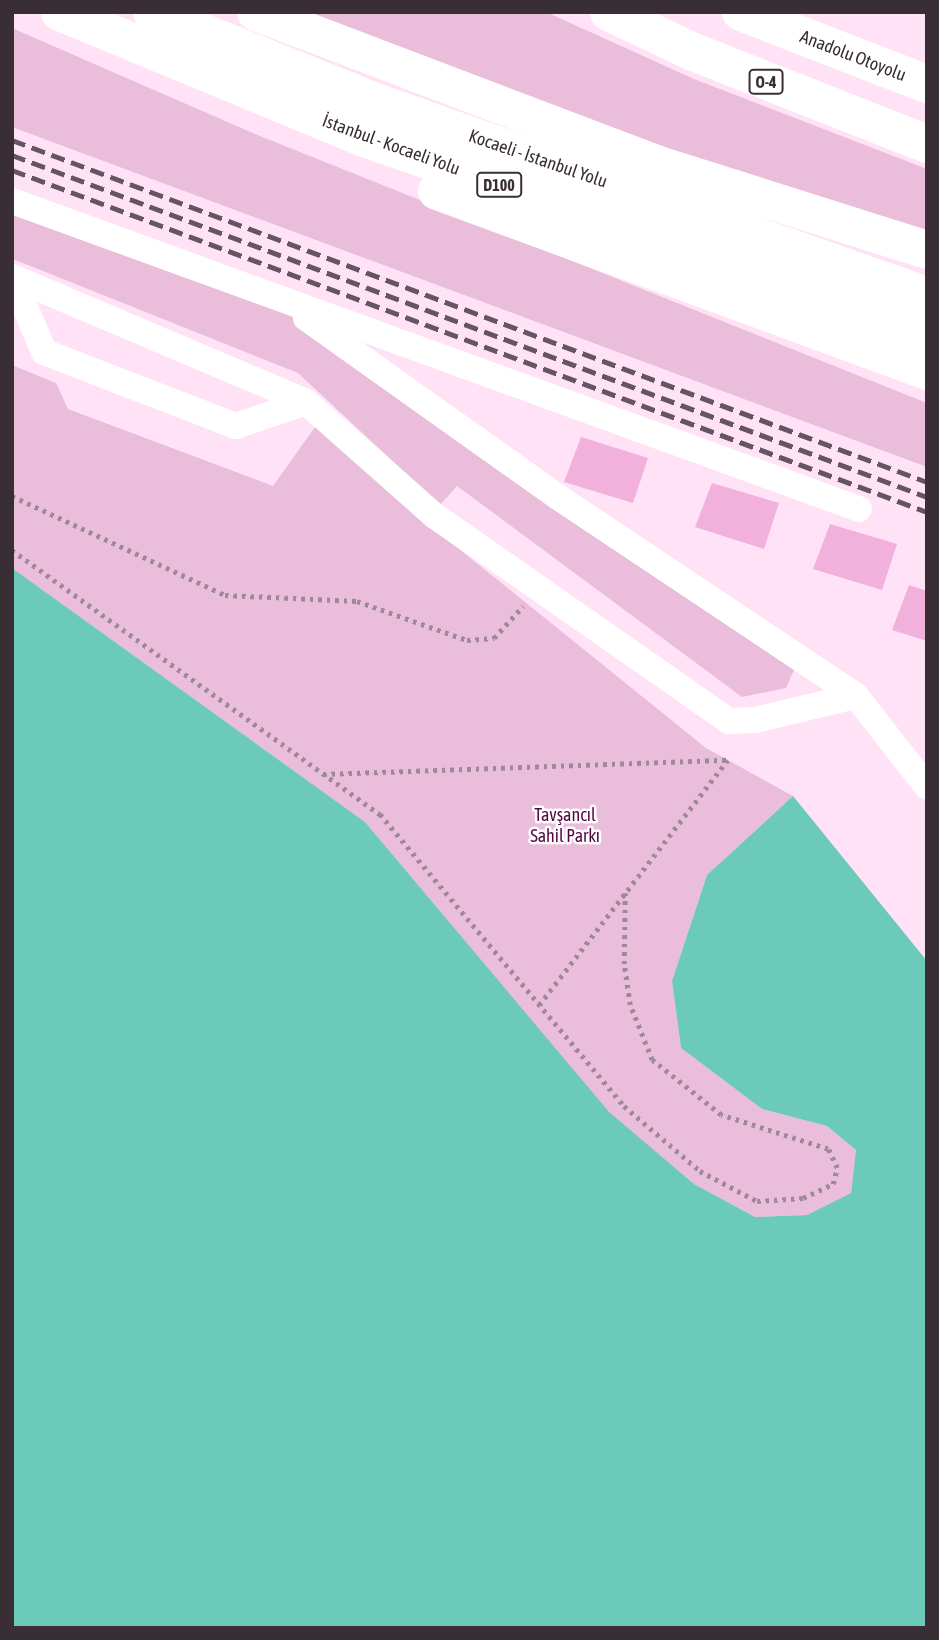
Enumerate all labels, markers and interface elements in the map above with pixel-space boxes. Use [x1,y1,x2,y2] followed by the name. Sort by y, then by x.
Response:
[797,26,909,86] street label: Anadolu Otoyolu
[748,69,784,94] road number: O-4
[319,110,463,180] street label: İstanbul - Kocaeli Yolu
[466,125,610,193] street label: Kocaeli - İstanbul Yolu
[475,172,524,197] road number: D100
[530,805,600,848] park label: Tavşancıl Sahil Parkı

